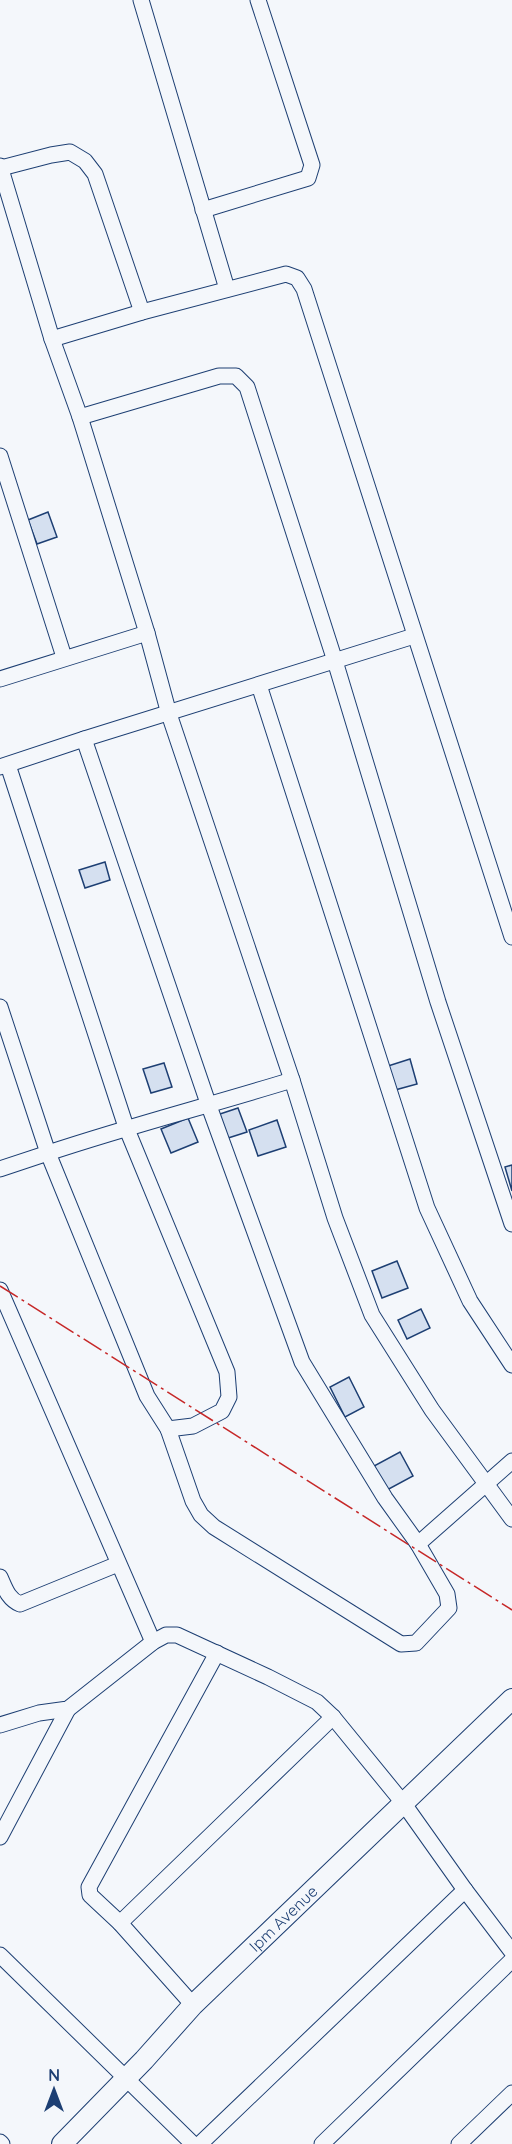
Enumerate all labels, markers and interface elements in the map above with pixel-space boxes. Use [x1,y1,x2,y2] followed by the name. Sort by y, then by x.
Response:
[245,1881,322,1956] street label: Ipm Avenue
[24,2060,84,2120] north arrow
[48,2065,60,2085] text: N

